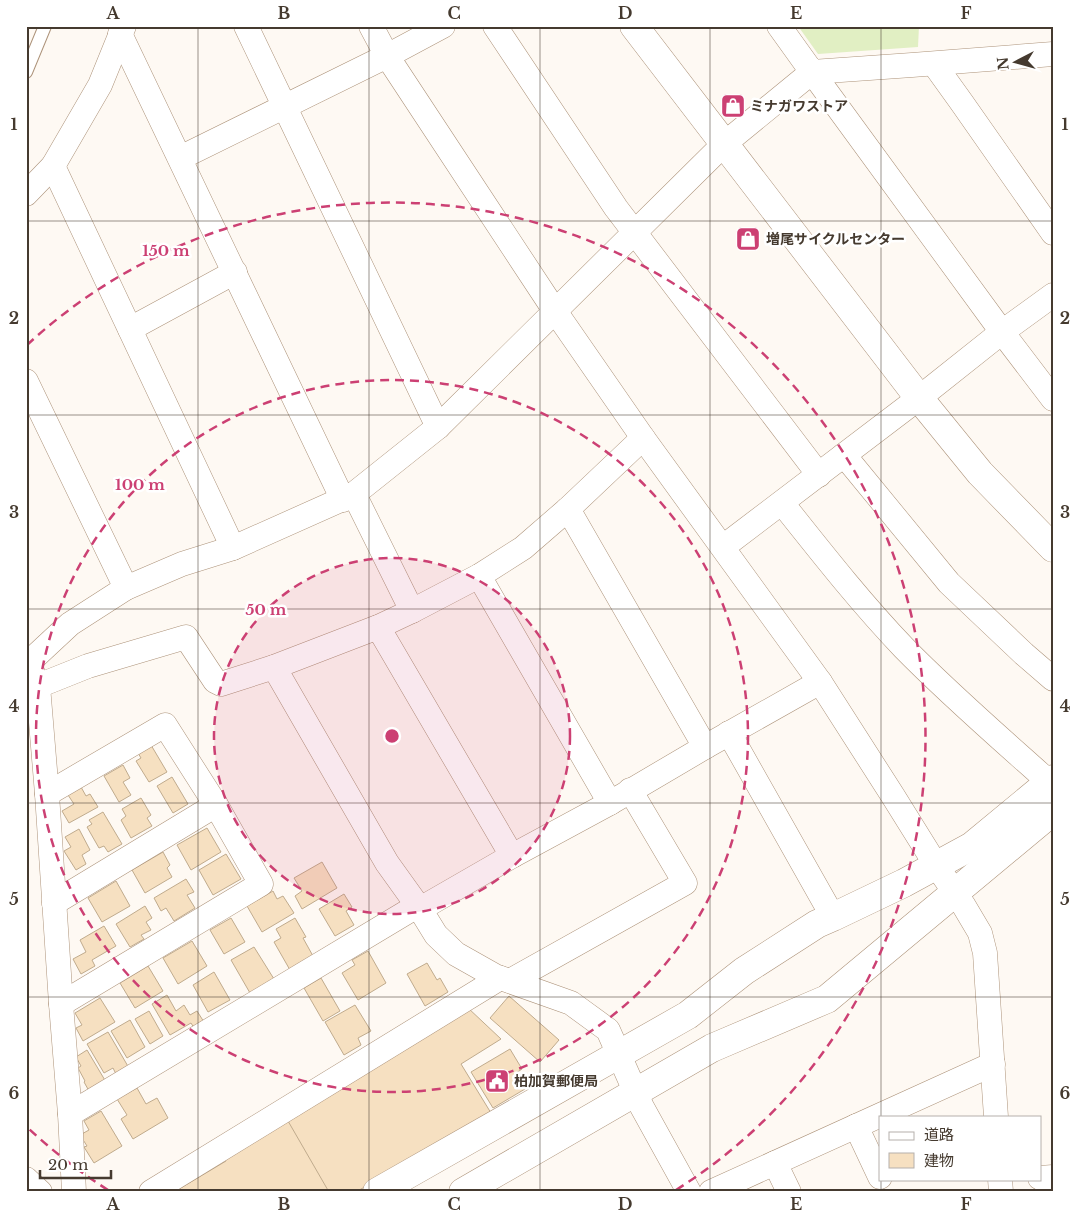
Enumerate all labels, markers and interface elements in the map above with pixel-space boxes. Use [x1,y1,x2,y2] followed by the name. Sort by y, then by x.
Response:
[106,3,121,23] text: A
[278,3,291,23] text: B
[447,3,461,23] text: C
[618,3,632,23] text: D
[790,3,802,23] text: E
[960,3,972,23] text: F
[992,38,1042,88] north arrow
[993,56,1013,71] text: N
[720,93,746,119] shop icon: ミナガワストア
[750,97,848,115] place label: ミナガワストア
[11,114,18,134] text: 1
[1062,114,1069,134] text: 1
[735,226,761,252] shop icon: 増尾サイクルセンター
[766,230,905,248] place label: 増尾サイクルセンター
[142,241,190,260] text: 150 m
[9,308,19,328] text: 2
[1060,308,1070,328] text: 2
[115,475,165,494] text: 100 m
[9,502,19,522] text: 3
[1060,502,1070,522] text: 3
[246,600,287,619] text: 50 m
[9,696,19,716] text: 4
[1060,696,1070,716] text: 4
[383,727,401,745] centre of rings
[9,889,19,909] text: 5
[1060,889,1070,909] text: 5
[484,1068,510,1094] public building icon: 柏加賀郵便局
[514,1072,598,1090] place label: 柏加賀郵便局
[9,1083,20,1103] text: 6
[1060,1083,1071,1103] text: 6
[879,1116,1042,1180] legend
[924,1125,954,1144] text: 道路
[40,1148,111,1180] scale bar
[924,1151,954,1170] text: 建物
[48,1155,88,1174] text: 20 m
[106,1194,121,1214] text: A
[278,1194,291,1214] text: B
[447,1194,461,1214] text: C
[618,1194,632,1214] text: D
[790,1194,802,1214] text: E
[960,1194,972,1214] text: F

